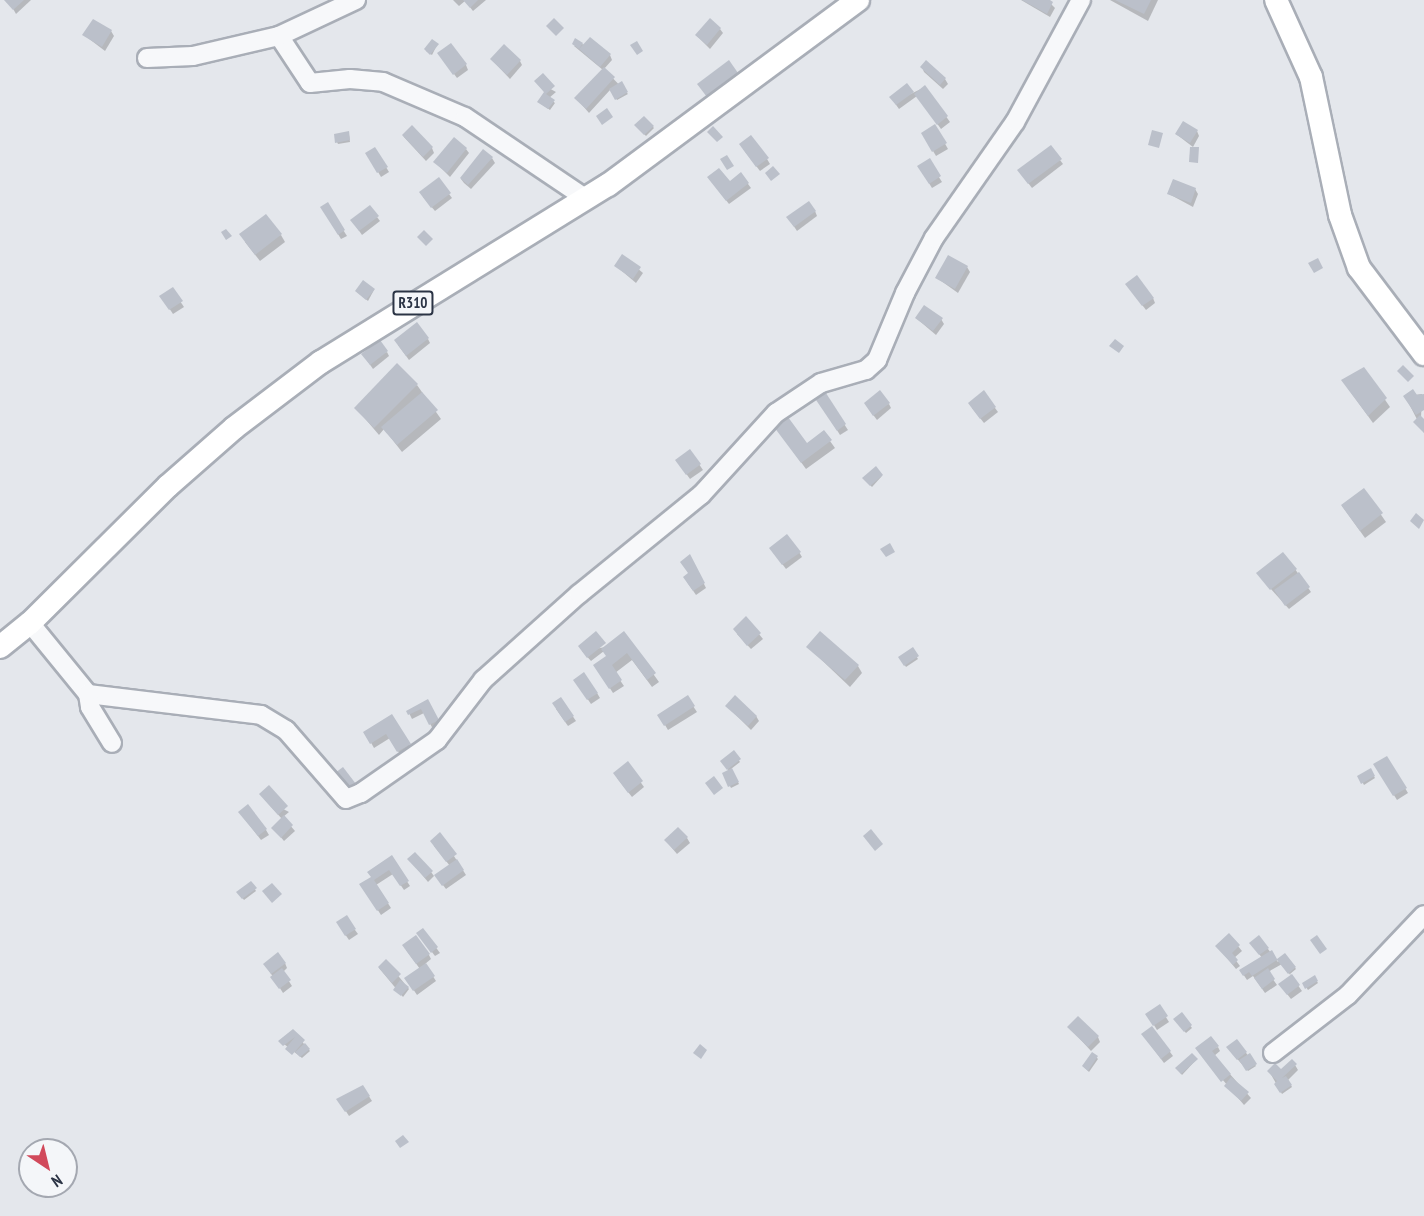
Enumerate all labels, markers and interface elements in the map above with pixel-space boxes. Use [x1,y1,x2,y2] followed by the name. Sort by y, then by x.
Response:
[392,291,434,315] road number: R310
[18,1138,78,1198] north arrow
[48,1170,66,1192] text: N

